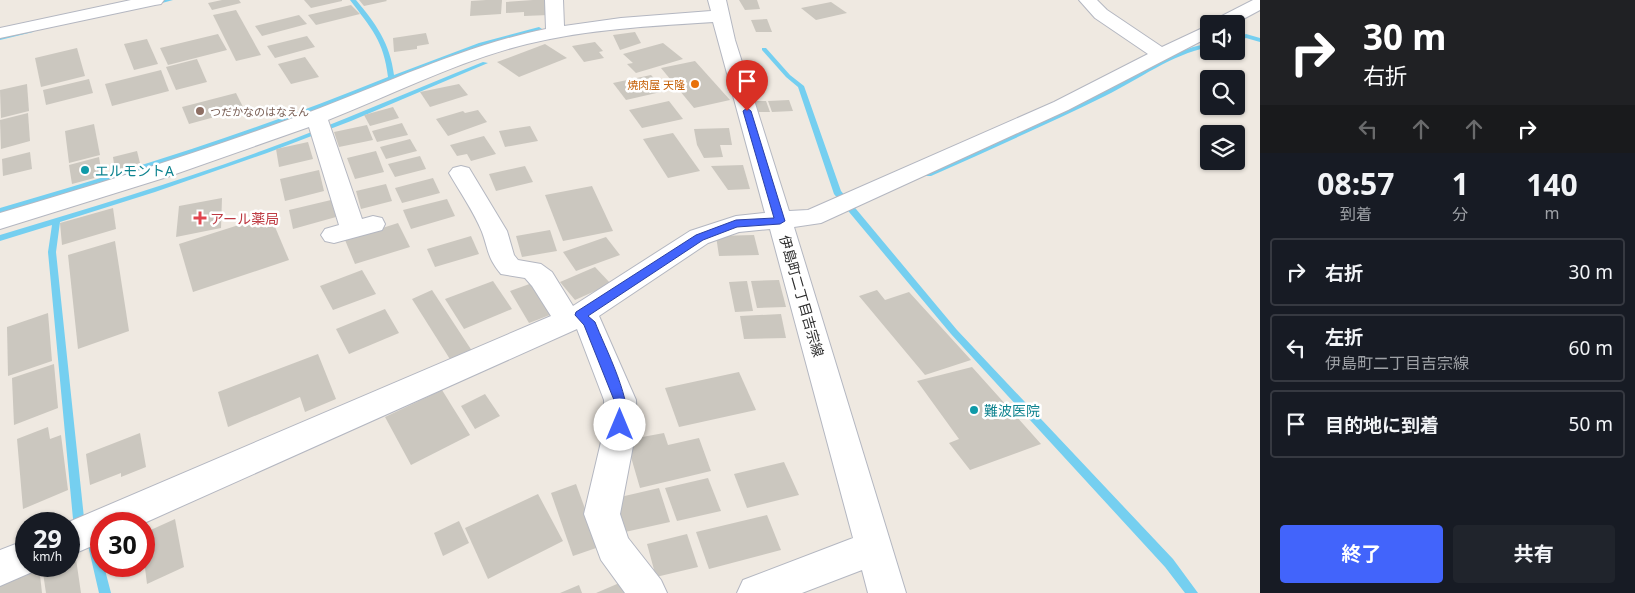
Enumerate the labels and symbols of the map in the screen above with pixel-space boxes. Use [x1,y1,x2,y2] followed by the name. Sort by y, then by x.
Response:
[726,60,768,111] pin
[627,77,685,92] place label: 焼肉屋 天隆
[689,78,701,90] marker: 焼肉屋 天隆
[210,104,309,119] place label: つだかなのはなえん
[194,105,206,117] marker: つだかなのはなえん
[95,161,174,180] place label: エルモントA
[79,164,91,176] marker: エルモントA
[210,209,279,228] place label: アール薬局
[194,212,206,224] marker: アール薬局
[776,233,828,359] street label: 伊島町二丁目吉宗線
[593,398,645,450] position arrow
[984,401,1040,420] place label: 難波医院
[968,404,980,416] marker: 難波医院
[90,512,155,577] speed limit sign: 30

